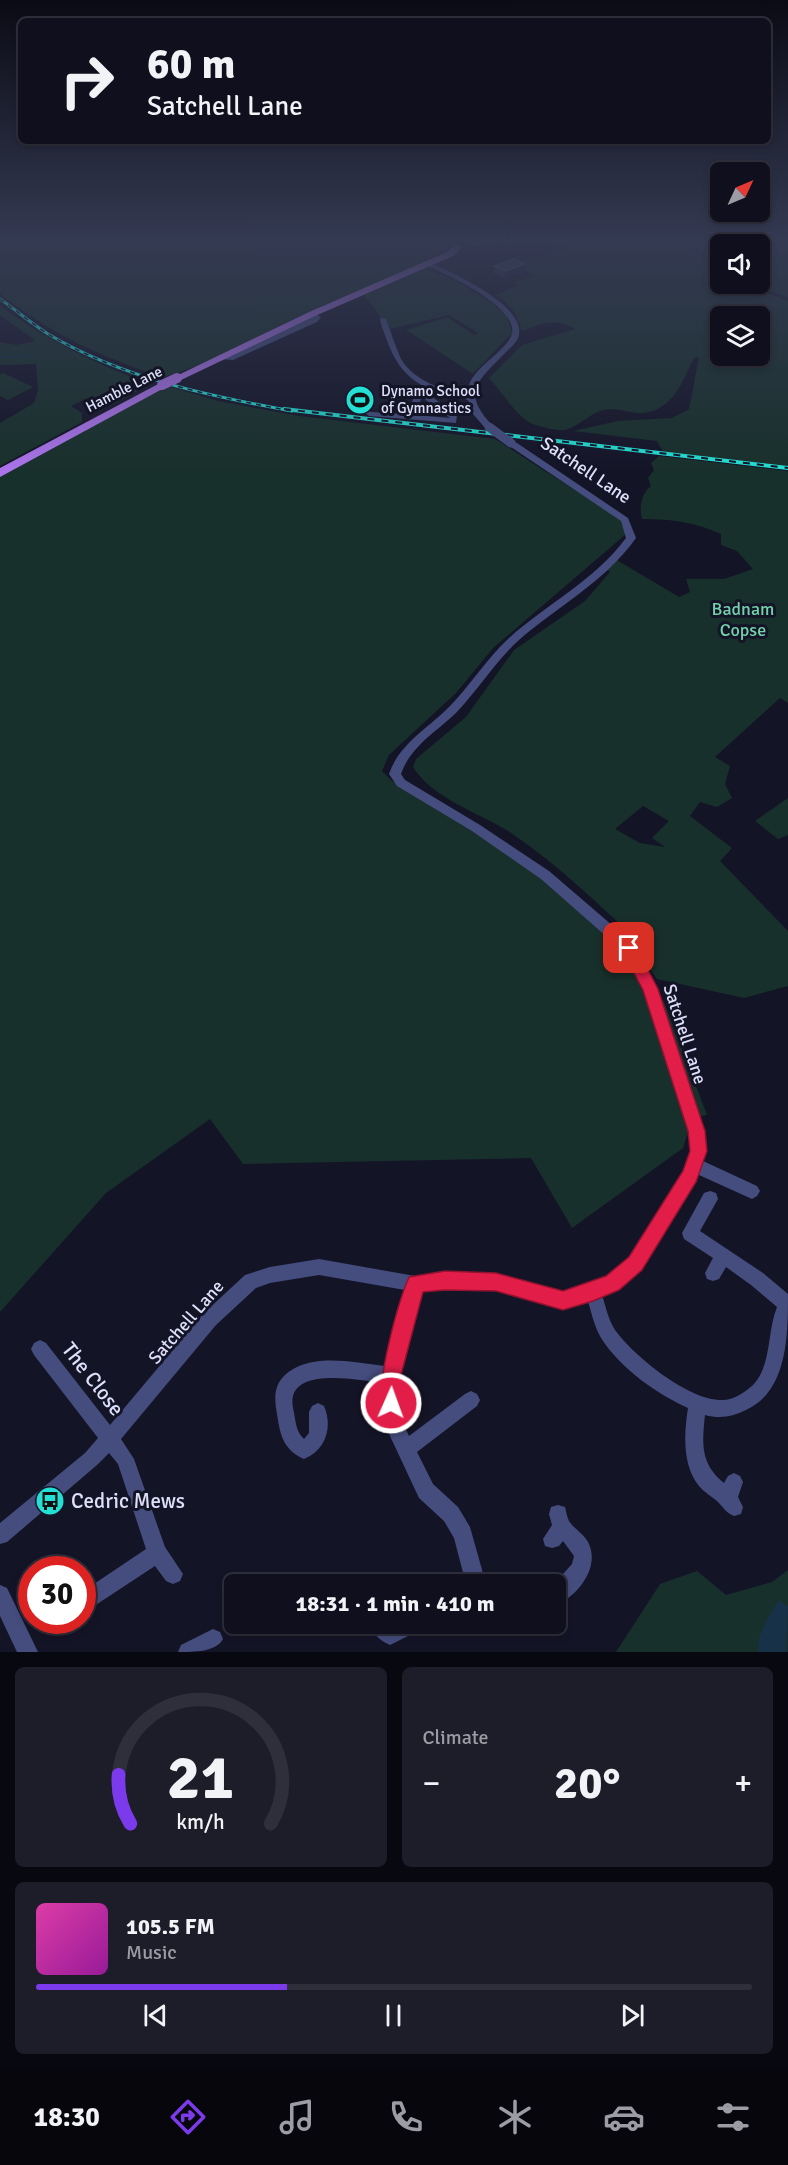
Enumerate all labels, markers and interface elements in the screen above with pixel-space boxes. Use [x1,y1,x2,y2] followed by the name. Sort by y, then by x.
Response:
[147,39,236,90] text: 60 m
[48,42,126,120] icon: right
[147,90,303,123] text: Satchell Lane
[710,162,770,222] north arrow
[710,162,770,366] map controls
[710,234,770,294] button: sound
[710,306,770,366] button: layers
[83,362,165,416] street label: Hamble Lane
[381,382,480,417] place label: Dynamo School of Gymnastics
[344,384,376,416] sports icon: Dynamo School of Gymnastics
[537,432,635,508] street label: Satchell Lane
[712,598,774,641] park label: Badnam Copse
[603,922,654,973] pin
[612,931,645,964] icon: arrive
[658,981,712,1087] street label: Satchell Lane
[144,1276,228,1368] street label: Satchell Lane
[56,1337,130,1421] street label: The Close
[359,1371,423,1435] position arrow
[34,1485,66,1517] bus stop icon: Cedric Mews
[71,1488,185,1514] place label: Cedric Mews
[18,1556,96,1634] speed limit sign: 30
[295,1590,495,1617] text: 18:31 · 1 min · 410 m
[423,1725,488,1750] text: Climate
[167,1739,234,1816] text: 21
[554,1756,621,1811] text: 20°
[423,1763,440,1804] text: −
[734,1763,752,1804] text: +
[176,1809,225,1835] text: km/h
[126,1913,215,1940] text: 105.5 FM
[126,1940,177,1965] text: Music
[139,1999,172,2032] icon: previous
[377,1999,410,2032] icon: pause
[616,1999,649,2032] icon: next
[167,2096,209,2138] icon: directions
[276,2096,318,2138] icon: music
[385,2096,427,2138] icon: phone
[494,2096,536,2138] icon: climate
[603,2096,645,2138] icon: car
[712,2096,754,2138] icon: filters
[34,2101,100,2134] text: 18:30

